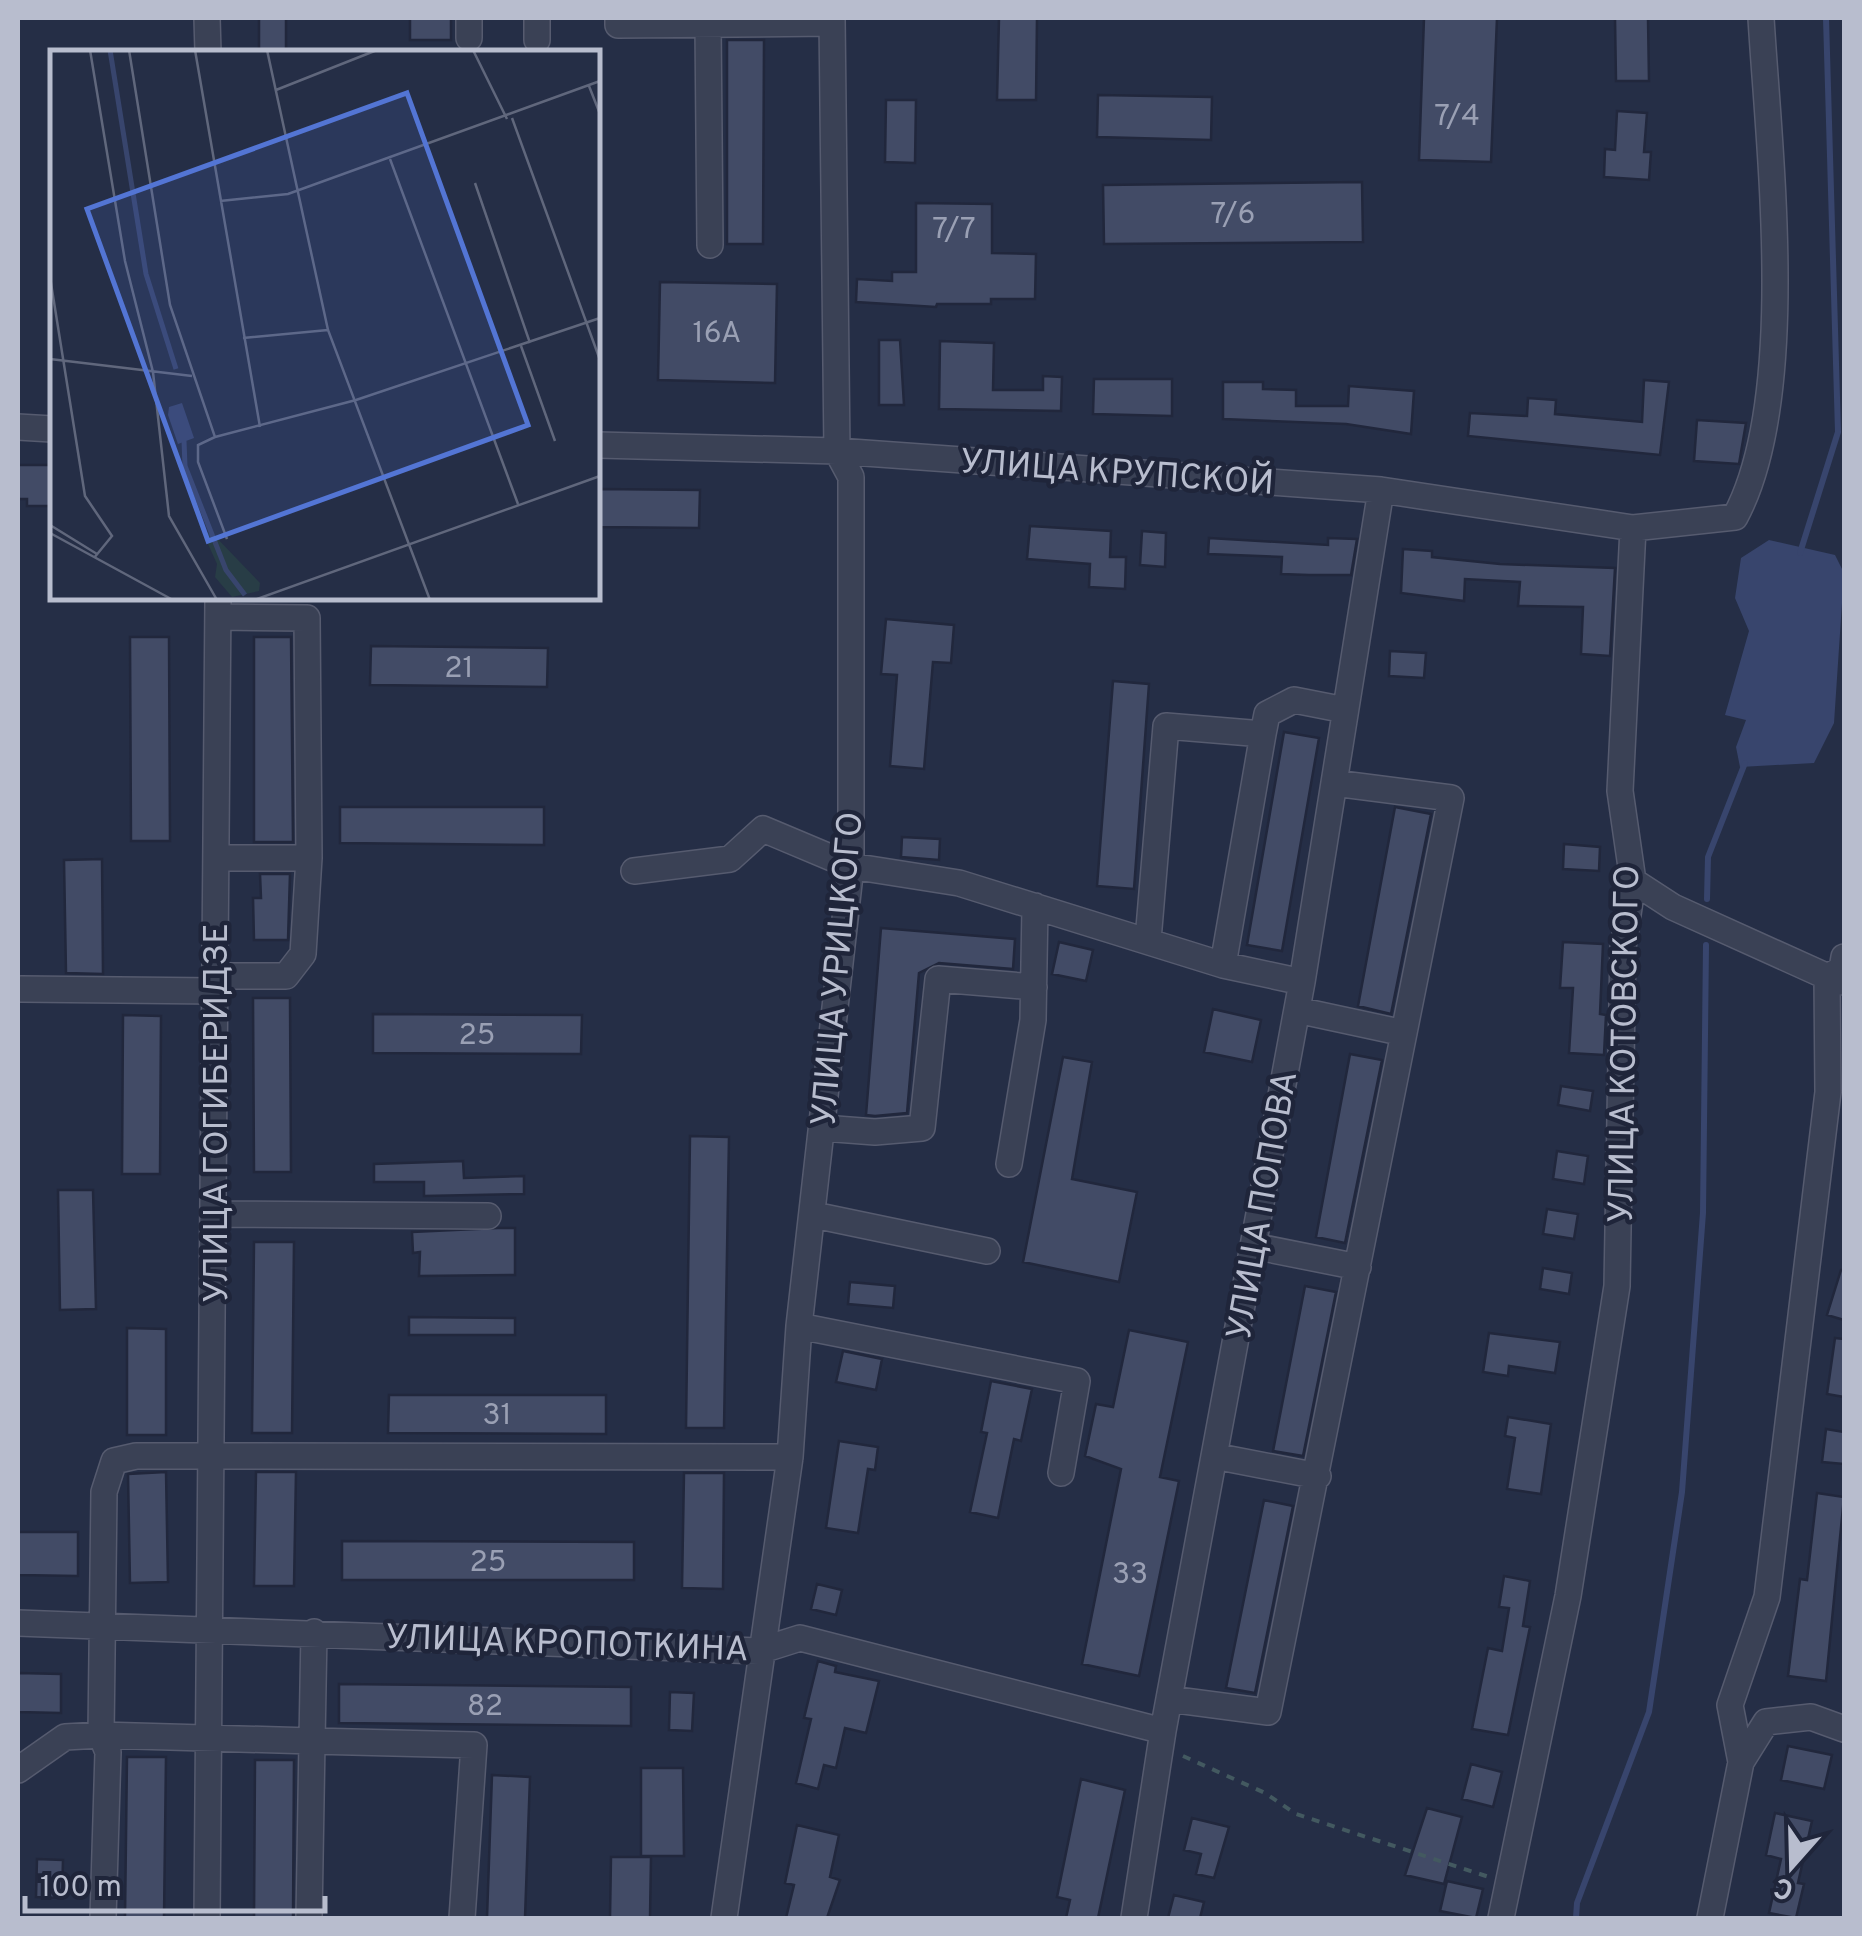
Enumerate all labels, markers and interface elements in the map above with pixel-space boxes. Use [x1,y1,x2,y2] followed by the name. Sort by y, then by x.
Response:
[50,50,600,600] inset map
[1434,99,1480,136] house number: 7/4
[1211,197,1255,234] house number: 7/6
[932,212,976,249] house number: 7/7
[693,316,741,353] house number: 16А
[958,440,1275,507] street label: УЛИЦА КРУПСКОЙ
[444,651,474,688] house number: 21
[803,810,875,1128] street label: УЛИЦА УРИЦКОГО
[1601,864,1651,1224] street label: УЛИЦА КОТОВСКОГО
[196,923,240,1303] street label: УЛИЦА ГОГИБЕРИДЗЕ
[459,1018,496,1055] house number: 25
[1219,1068,1309,1343] street label: УЛИЦА ПОПОВА
[482,1398,512,1435] house number: 31
[470,1545,507,1582] house number: 25
[1112,1557,1148,1594] house number: 33
[384,1617,749,1673] street label: УЛИЦА КРОПОТКИНА
[467,1689,503,1726] house number: 82
[1742,1816,1842,1916] north arrow
[25,1851,325,1913] scale bar
[1770,1867,1799,1907] text: С
[40,1870,122,1907] text: 100 m

